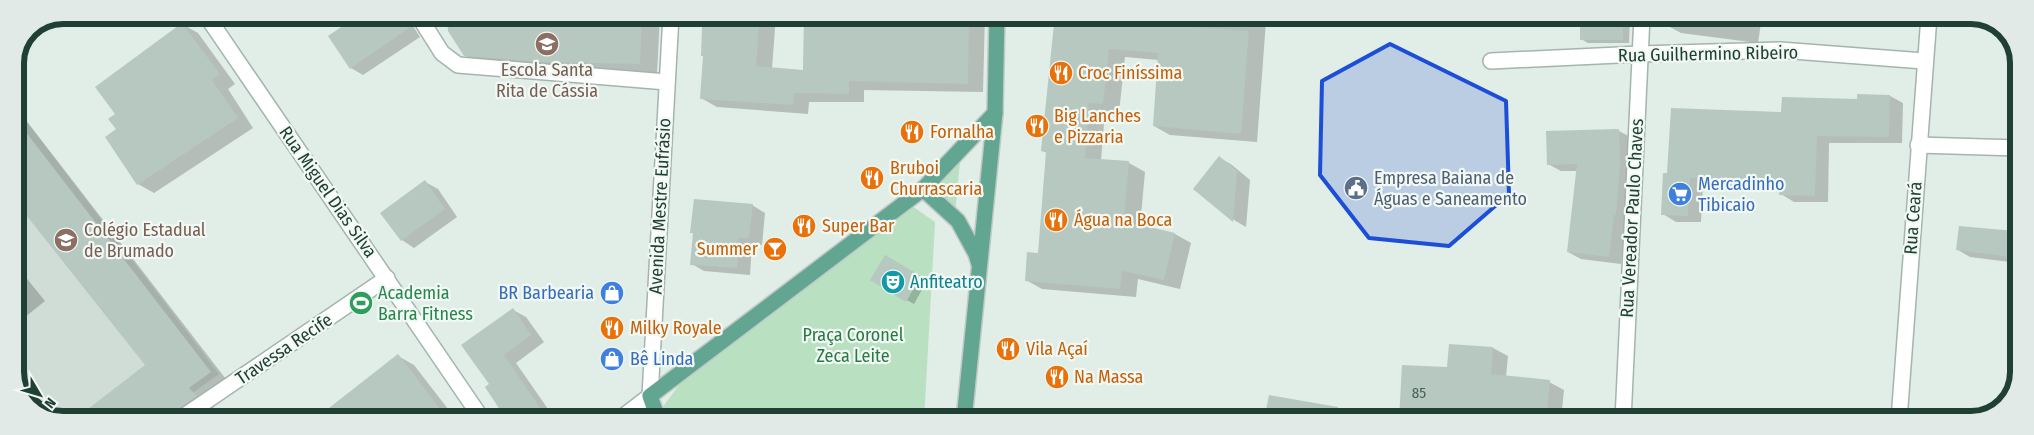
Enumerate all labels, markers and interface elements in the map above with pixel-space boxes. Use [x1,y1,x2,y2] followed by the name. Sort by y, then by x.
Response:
[534,31,560,57] school or university icon: Escola Santa Rita de Cássia
[1618,41,1798,67] street label: Rua Guilhermino Ribeiro
[496,59,598,102] place label: Escola Santa Rita de Cássia
[1048,60,1074,86] restaurant icon: Croc Finíssima
[1078,62,1182,84] place label: Croc Finíssima
[1054,105,1141,148] place label: Big Lanches e Pizzaria
[1024,113,1050,139] restaurant icon: Big Lanches e Pizzaria
[644,117,676,295] street label: Avenida Mestre Eufrásio
[1616,118,1648,318] street label: Rua Vereador Paulo Chaves
[899,119,925,145] restaurant icon: Fornalha
[930,121,994,143] place label: Fornalha
[274,122,382,262] street label: Rua Miguel Dias Silva
[890,157,982,200] place label: Bruboi Churrascaria
[859,165,885,191] restaurant icon: Bruboi Churrascaria
[1374,167,1527,210] place label: Empresa Baiana de Águas e Saneamento
[1698,173,1784,216] place label: Mercadinho Tibicaio
[1343,175,1369,201] public building icon: Empresa Baiana de Águas e Saneamento
[1667,181,1693,207] supermarket icon: Mercadinho Tibicaio
[1899,181,1927,255] street label: Rua Ceará
[1043,207,1069,233] restaurant icon: Água na Boca
[1074,208,1173,231] place label: Água na Boca
[791,213,817,239] restaurant icon: Super Bar
[822,215,895,237] place label: Super Bar
[84,219,206,262] place label: Colégio Estadual de Brumado
[53,227,79,253] school or university icon: Colégio Estadual de Brumado
[762,236,788,262] bar icon: Summer
[697,238,759,260] place label: Summer
[880,269,906,295] theatre icon: Anfiteatro
[910,271,983,293] place label: Anfiteatro
[599,280,625,306] shop icon: BR Barbearia
[378,282,473,325] place label: Academia Barra Fitness
[498,282,594,304] place label: BR Barbearia
[348,290,374,316] sports icon: Academia Barra Fitness
[231,309,337,389] street label: Travessa Recife
[599,315,625,341] restaurant icon: Milky Royale
[630,317,722,339] place label: Milky Royale
[803,324,904,367] park label: Praça Coronel Zeca Leite
[995,336,1021,362] restaurant icon: Vila Açaí
[1026,338,1088,360] place label: Vila Açaí
[599,346,625,372] shop icon: Bê Linda
[630,348,694,370] place label: Bê Linda
[1044,364,1070,390] restaurant icon: Na Massa
[1074,366,1144,388] place label: Na Massa
[15,370,65,420] north arrow
[1412,384,1426,402] house number: 85
[41,394,59,411] text: N

